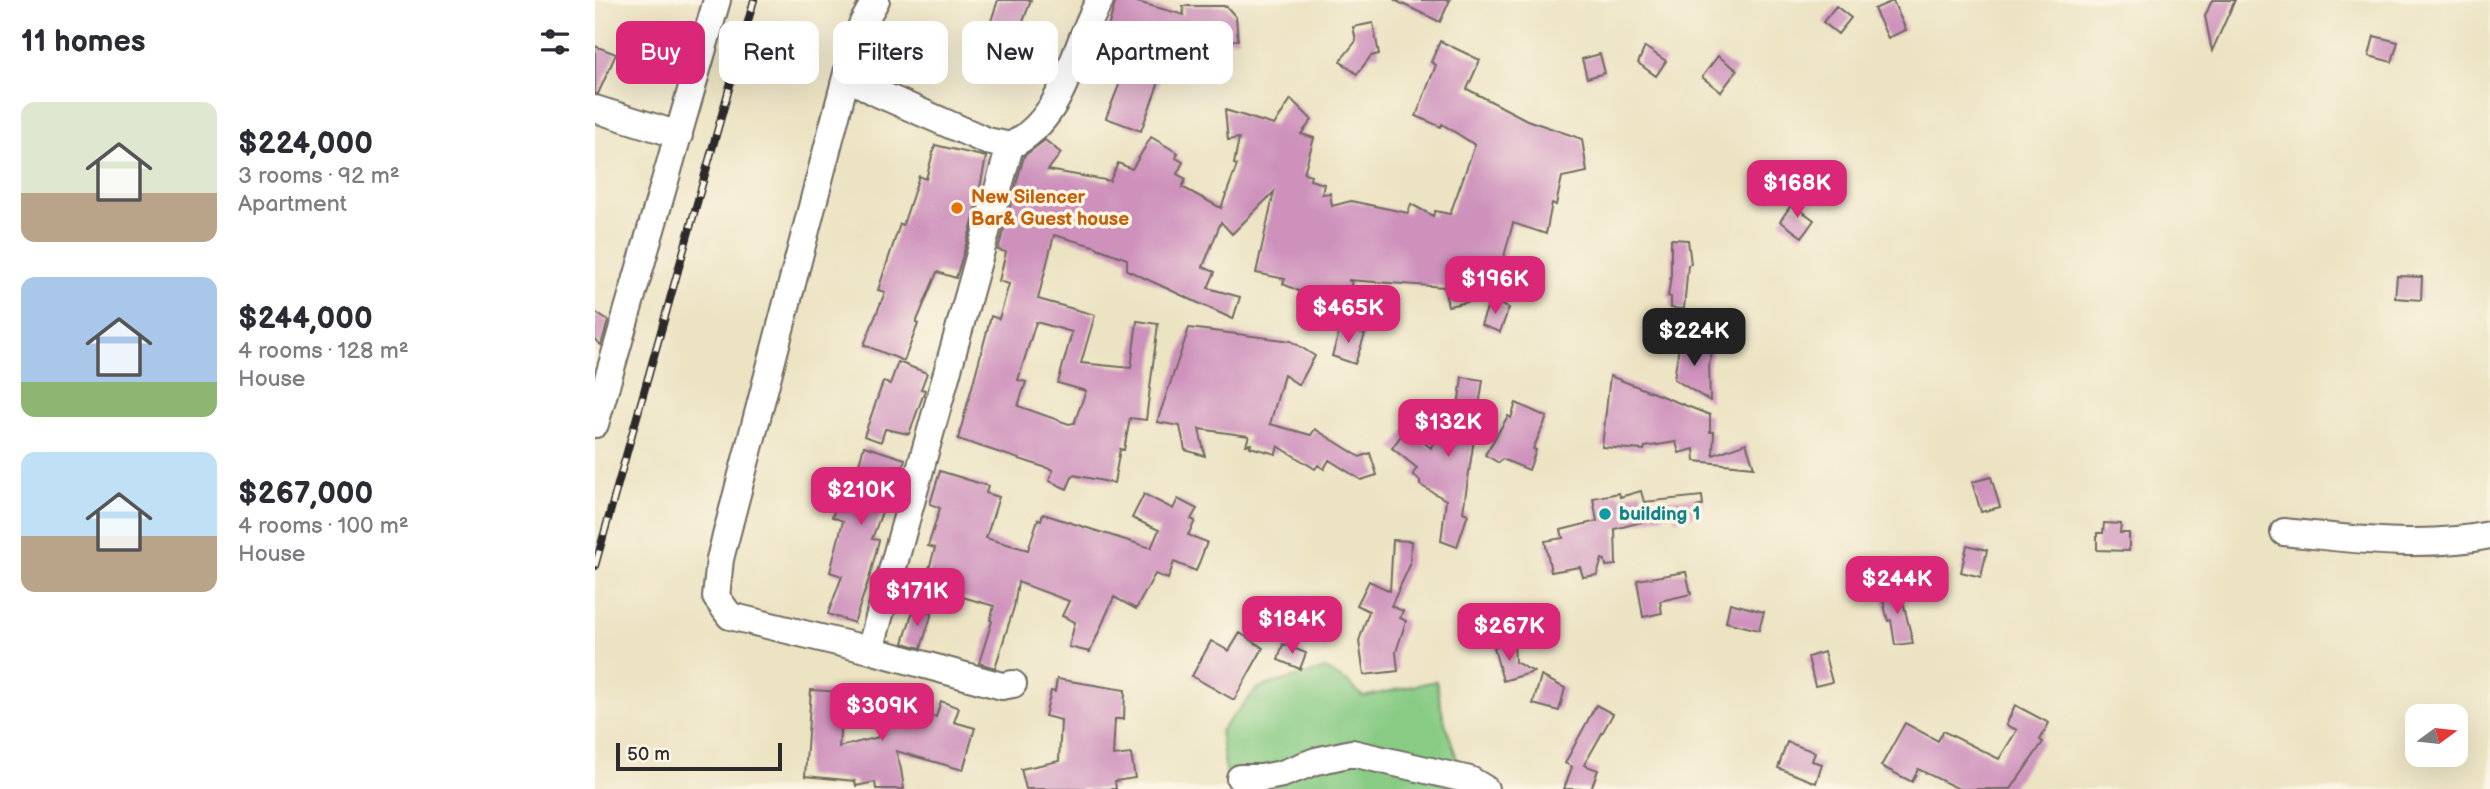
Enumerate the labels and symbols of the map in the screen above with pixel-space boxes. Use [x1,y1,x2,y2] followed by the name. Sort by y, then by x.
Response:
[1748,160,1846,220] pin: $168K
[971,186,1129,231] place label: New Silencer Bar& Guest house
[949,200,965,216] marker: New Silencer Bar& Guest house
[1446,256,1544,316] pin: $196K
[1299,286,1397,345] pin: $465K
[1645,308,1743,368] pin: $224K
[1399,400,1497,459] pin: $132K
[812,468,910,527] pin: $210K
[1619,503,1701,526] place label: building 1
[1597,506,1613,522] marker: building 1
[1848,556,1946,616] pin: $244K
[868,568,966,628] pin: $171K
[1243,596,1341,656] pin: $184K
[1460,604,1558,663] pin: $267K
[833,684,931,743] pin: $309K
[2405,704,2467,766] north arrow
[616,740,782,772] scale bar

